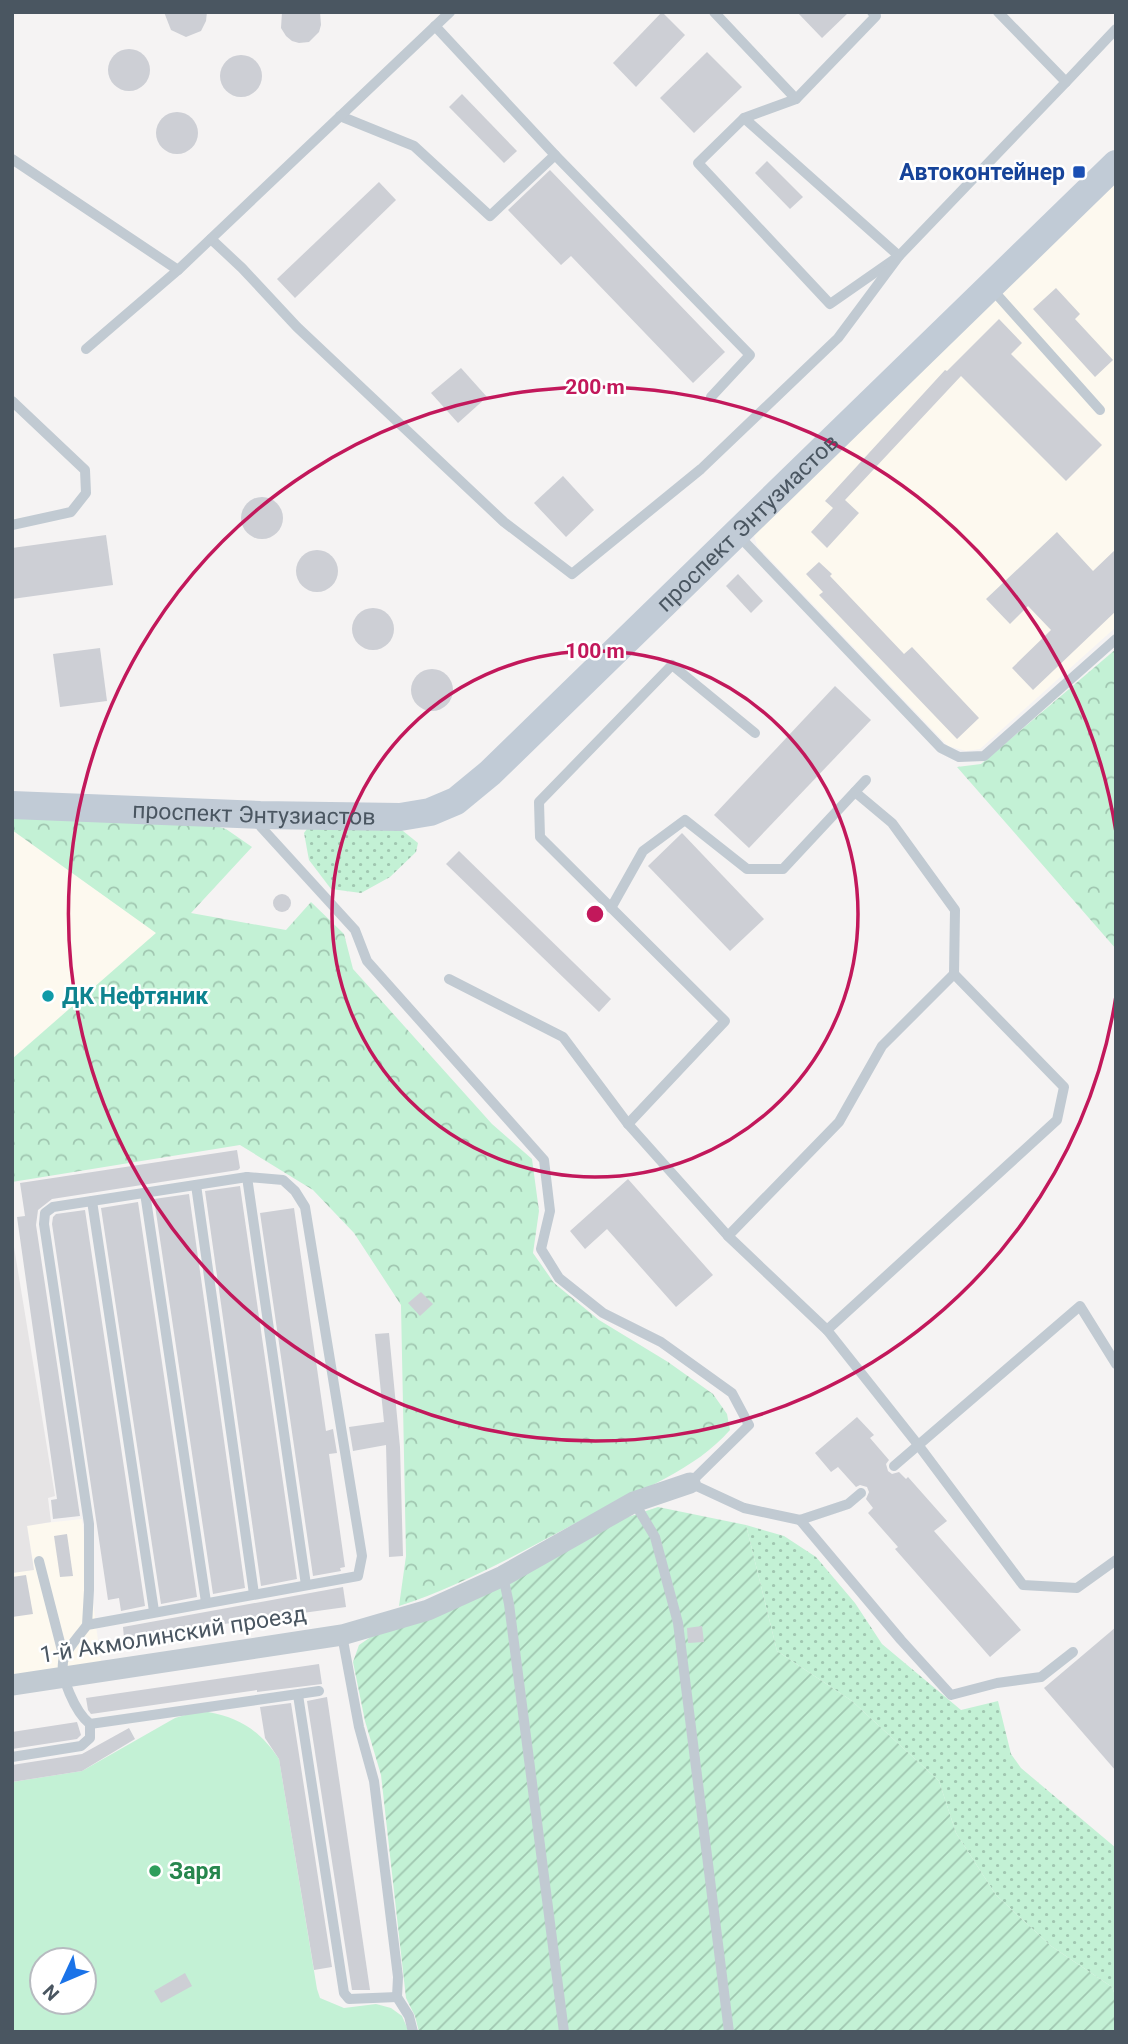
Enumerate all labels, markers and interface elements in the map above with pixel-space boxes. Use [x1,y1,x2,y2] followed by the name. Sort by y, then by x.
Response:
[899,159,1065,186] place label: Автоконтейнер
[1071,164,1087,180] marker: Автоконтейнер
[565,375,625,399] text: 200 m
[651,428,844,617] street label: проспект Энтузиастов
[565,639,625,663] text: 100 m
[132,797,376,831] street label: проспект Энтузиастов
[583,902,607,926] centre of rings
[62,983,208,1010] place label: ДК Нефтяник
[40,988,56,1004] marker: ДК Нефтяник
[38,1600,308,1669] street label: 1-й Акмолинский проезд
[169,1858,221,1885] place label: Заря
[147,1863,163,1879] marker: Заря
[28,1946,98,2016] north arrow
[38,1980,64,2005] text: N

